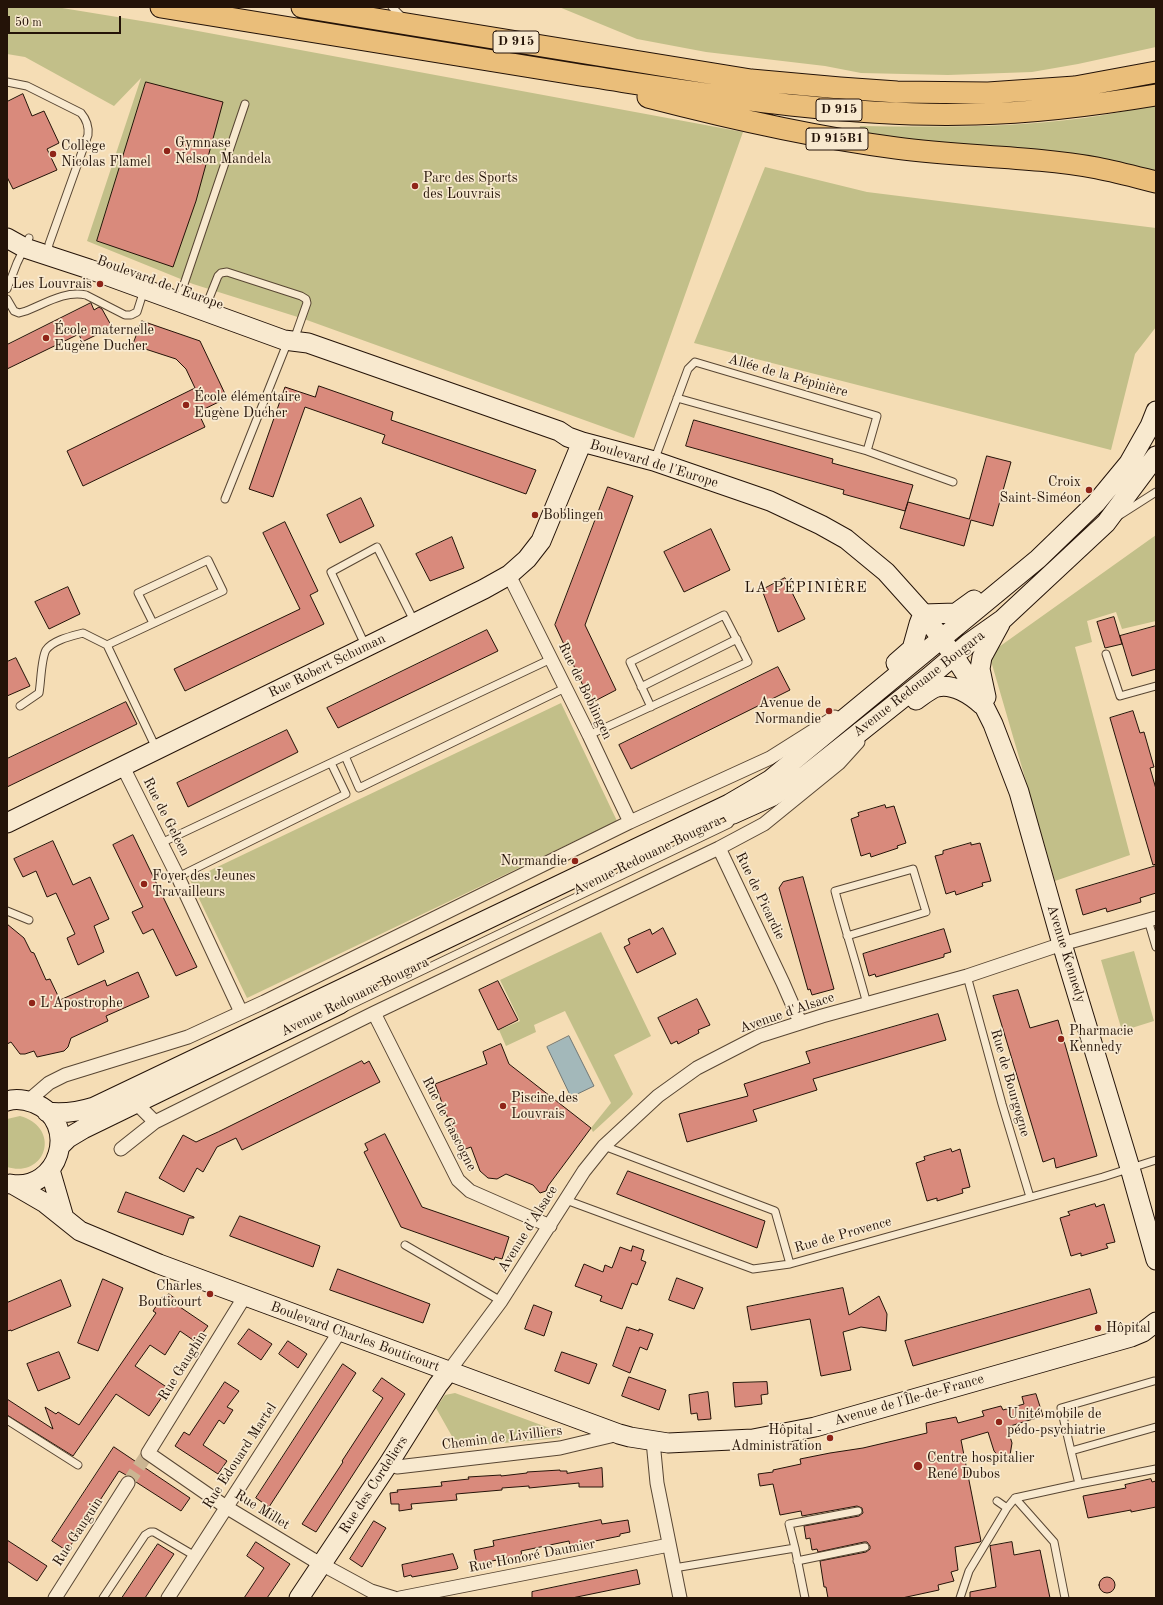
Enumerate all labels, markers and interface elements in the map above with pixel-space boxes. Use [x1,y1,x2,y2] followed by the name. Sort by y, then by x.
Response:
[10,8,123,34] scale bar
[15,17,42,29] text: 50 m
[493,31,539,53] road number: D 915
[816,99,862,121] road number: D 915
[806,128,868,150] road number: D 915B1
[175,135,271,168] place label: Gymnase Nelson Mandela
[61,138,151,170] place label: Collège Nicolas Flamel
[162,146,172,156] marker: Gymnase Nelson Mandela
[48,149,58,159] marker: Collège Nicolas Flamel
[423,170,518,202] place label: Parc des Sports des Louvrais
[410,181,420,191] marker: Parc des Sports des Louvrais
[94,252,226,314] street label: Boulevard de l'Europe
[12,276,92,292] place label: Les Louvrais
[95,279,105,289] marker: Les Louvrais
[54,322,154,354] place label: École maternelle Eugène Ducher
[41,333,51,343] marker: École maternelle Eugène Ducher
[726,351,850,401] street label: Allée de la Pépinière
[194,389,300,422] place label: École élémentaire Eugène Ducher
[181,400,191,410] marker: École élémentaire Eugène Ducher
[588,436,720,492] street label: Boulevard de l'Europe
[999,474,1081,506] place label: Croix Saint-Siméon
[1084,485,1094,495] marker: Croix Saint-Siméon
[543,507,603,523] place label: Boblingen
[530,510,540,520] marker: Boblingen
[744,579,868,597] district label: LA PÉPINIÈRE
[850,627,988,741] street label: Avenue Redouane Bougara
[266,630,388,702] street label: Rue Robert Schuman
[554,640,616,742] street label: Rue de Boblingen
[754,695,821,728] place label: Avenue de Normandie
[824,706,834,716] marker: Avenue de Normandie
[139,775,193,859] street label: Rue de Geleen
[570,813,724,899] street label: Avenue Redouane Bougara
[732,850,788,942] street label: Rue de Picardie
[500,853,567,869] place label: Normandie
[570,856,580,866] marker: Normandie
[152,868,256,900] place label: Foyer des Jeunes Travailleurs
[139,879,149,889] marker: Foyer des Jeunes Travailleurs
[1043,903,1089,1005] street label: Avenue Kennedy
[278,954,432,1040] street label: Avenue Redouane Bougara
[737,989,837,1037] street label: Avenue d'Alsace
[40,995,123,1011] place label: L'Apostrophe
[27,998,37,1008] marker: L'Apostrophe
[1069,1023,1133,1056] place label: Pharmacie Kennedy
[987,1027,1033,1139] street label: Rue de Bourgogne
[1056,1034,1066,1044] marker: Pharmacie Kennedy
[418,1074,480,1174] street label: Rue de Gascogne
[511,1090,578,1122] place label: Piscine des Louvrais
[498,1101,508,1111] marker: Piscine des Louvrais
[495,1183,561,1275] street label: Avenue d'Alsace
[792,1213,894,1257] street label: Rue de Provence
[138,1278,202,1310] place label: Charles Bouticourt
[205,1289,215,1299] marker: Charles Bouticourt
[268,1299,442,1375] street label: Boulevard Charles Bouticourt
[1106,1320,1151,1336] place label: Hôpital
[1093,1323,1103,1333] marker: Hôpital
[155,1328,211,1404] street label: Rue Gaughin
[832,1371,986,1429] street label: Avenue de l'Île-de-France
[200,1400,280,1512] street label: Rue Edouard Martel
[1007,1406,1105,1438] place label: Unité mobile de pédo-psychiatrie
[994,1417,1004,1427] marker: Unité mobile de pédo-psychiatrie
[441,1422,563,1454] street label: Chemin de Livilliers
[731,1422,822,1454] place label: Hôpital - Administration
[336,1433,412,1537] street label: Rue des Cordeliers
[825,1433,835,1443] marker: Hôpital - Administration
[927,1450,1035,1482] place label: Centre hospitalier René Dubos
[912,1460,924,1472] marker: Centre hospitalier René Dubos
[231,1486,293,1534] street label: Rue Millet
[50,1494,106,1570] street label: Rue Gauguin
[467,1535,597,1577] street label: Rue Honoré Daumier

